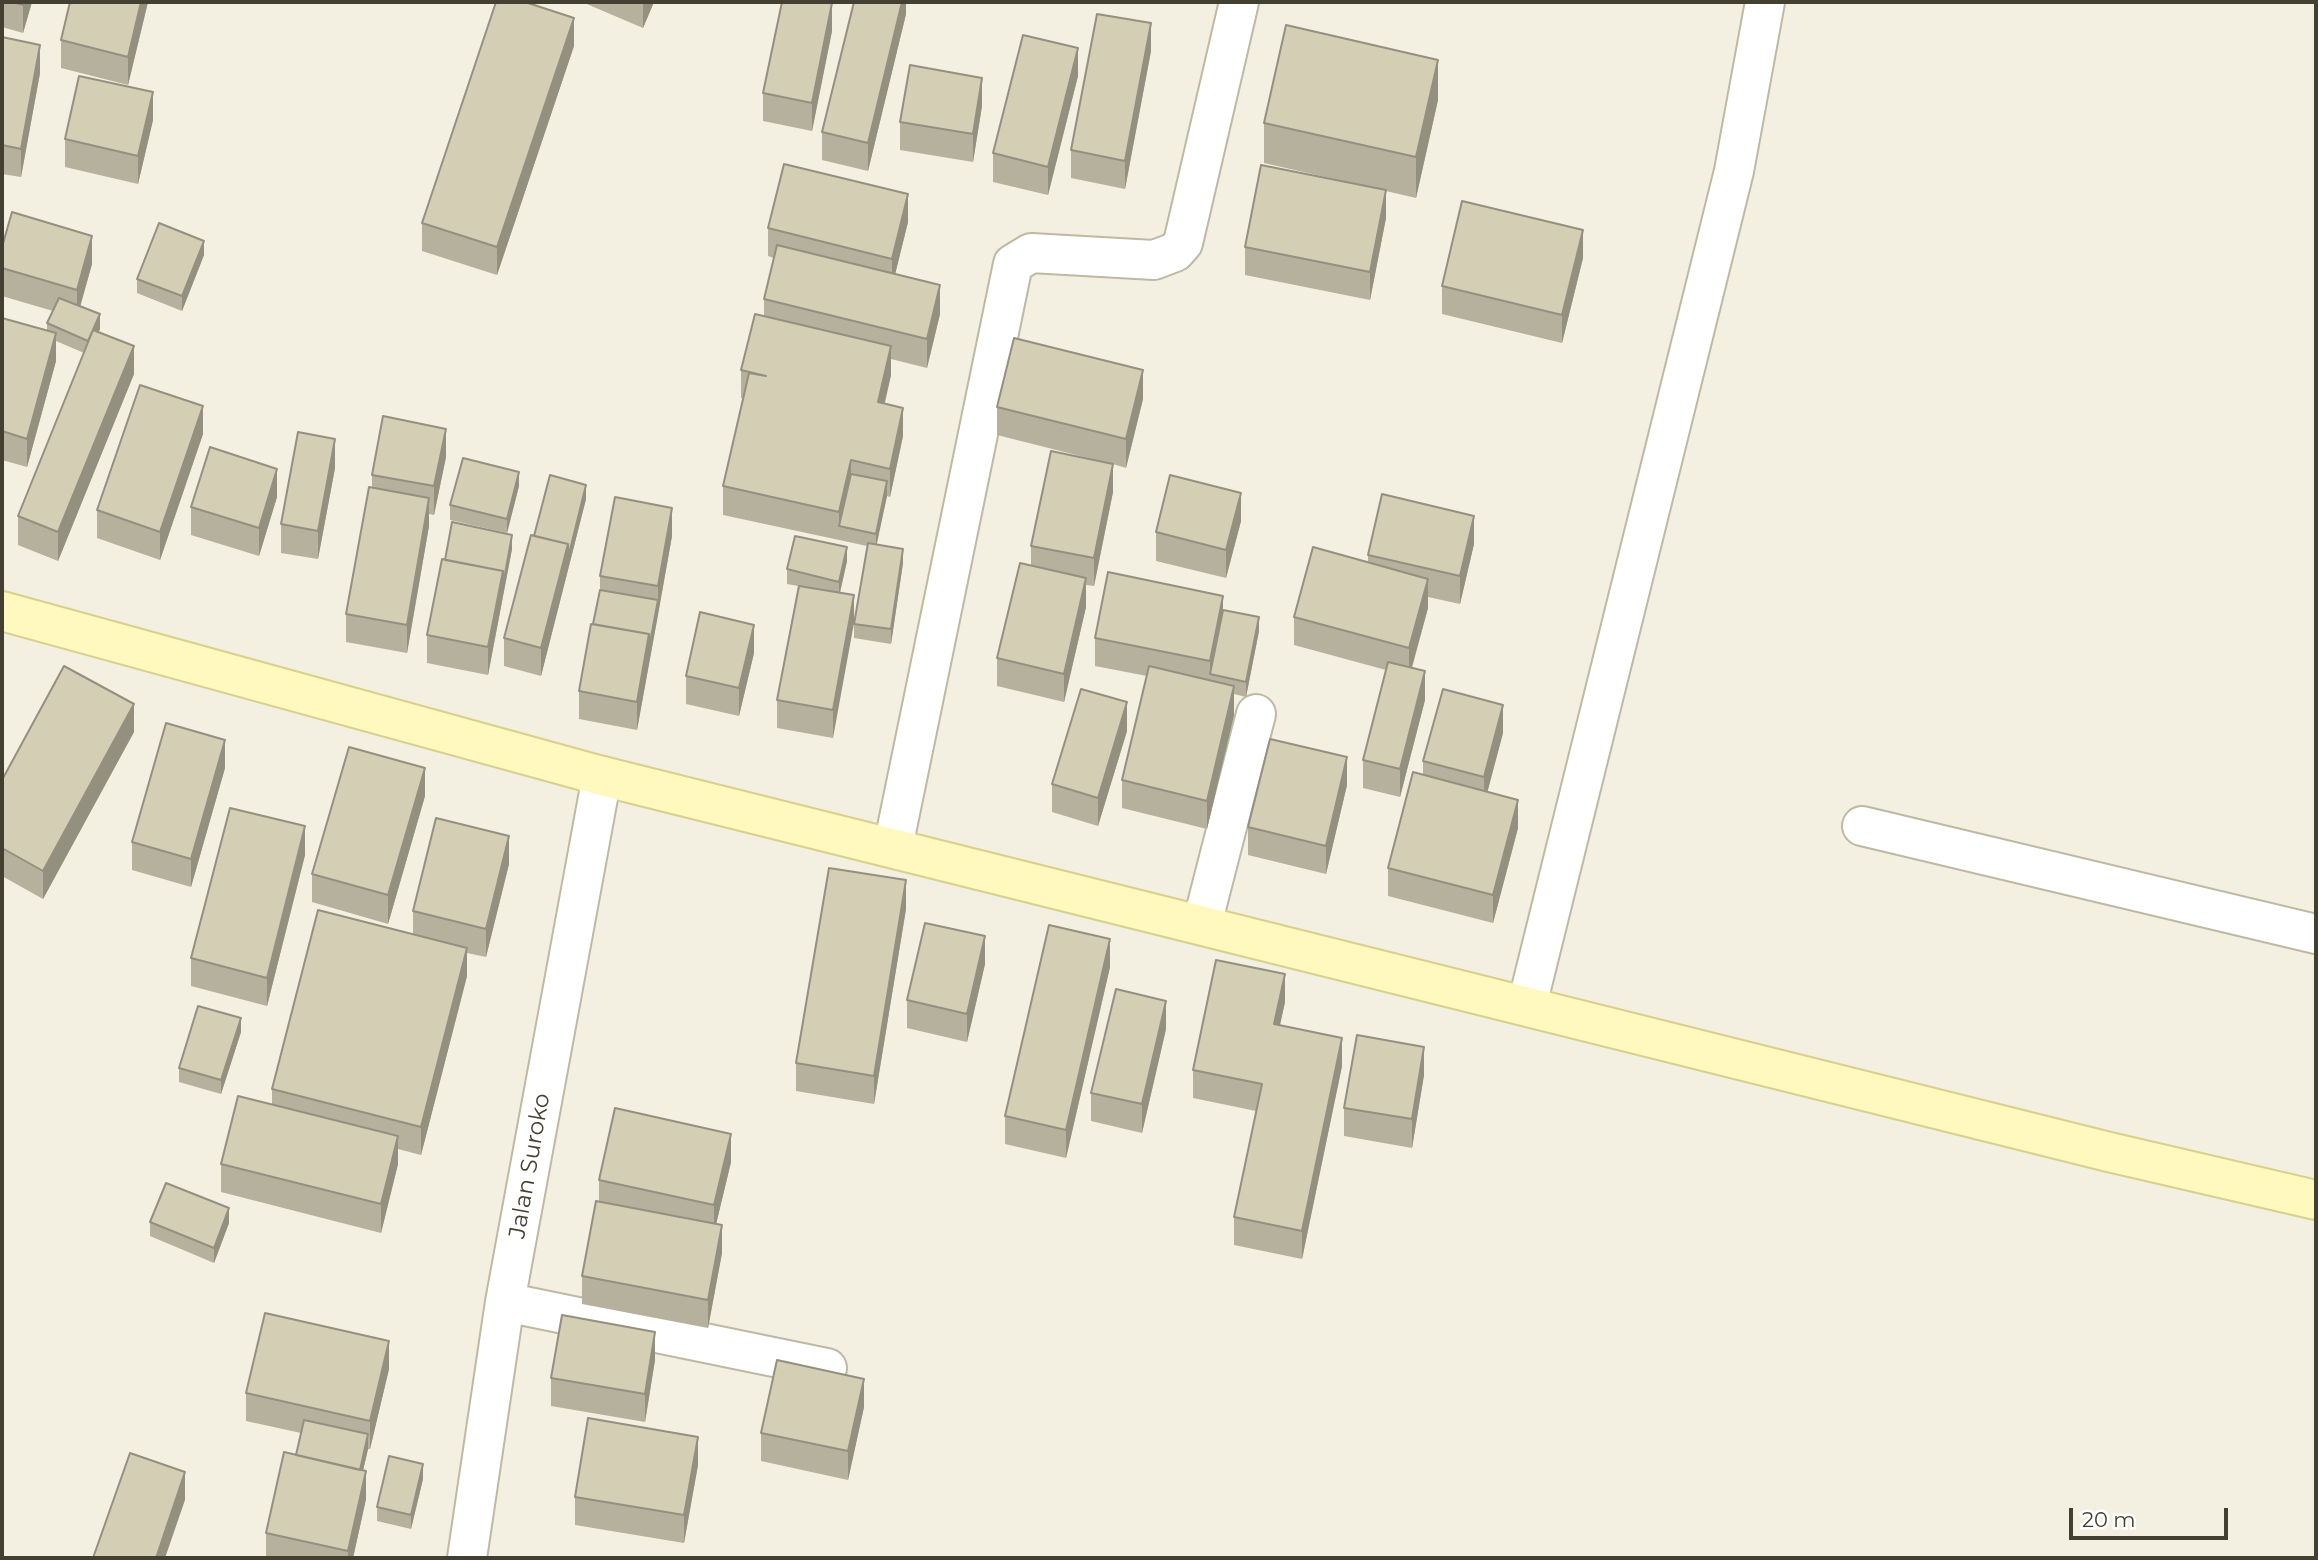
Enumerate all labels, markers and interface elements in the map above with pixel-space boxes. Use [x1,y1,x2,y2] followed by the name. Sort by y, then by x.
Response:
[504,1091,556,1241] street label: Jalan Suroko
[2073,1494,2232,1538] scale bar
[2082,1507,2136,1532] text: 20 m

